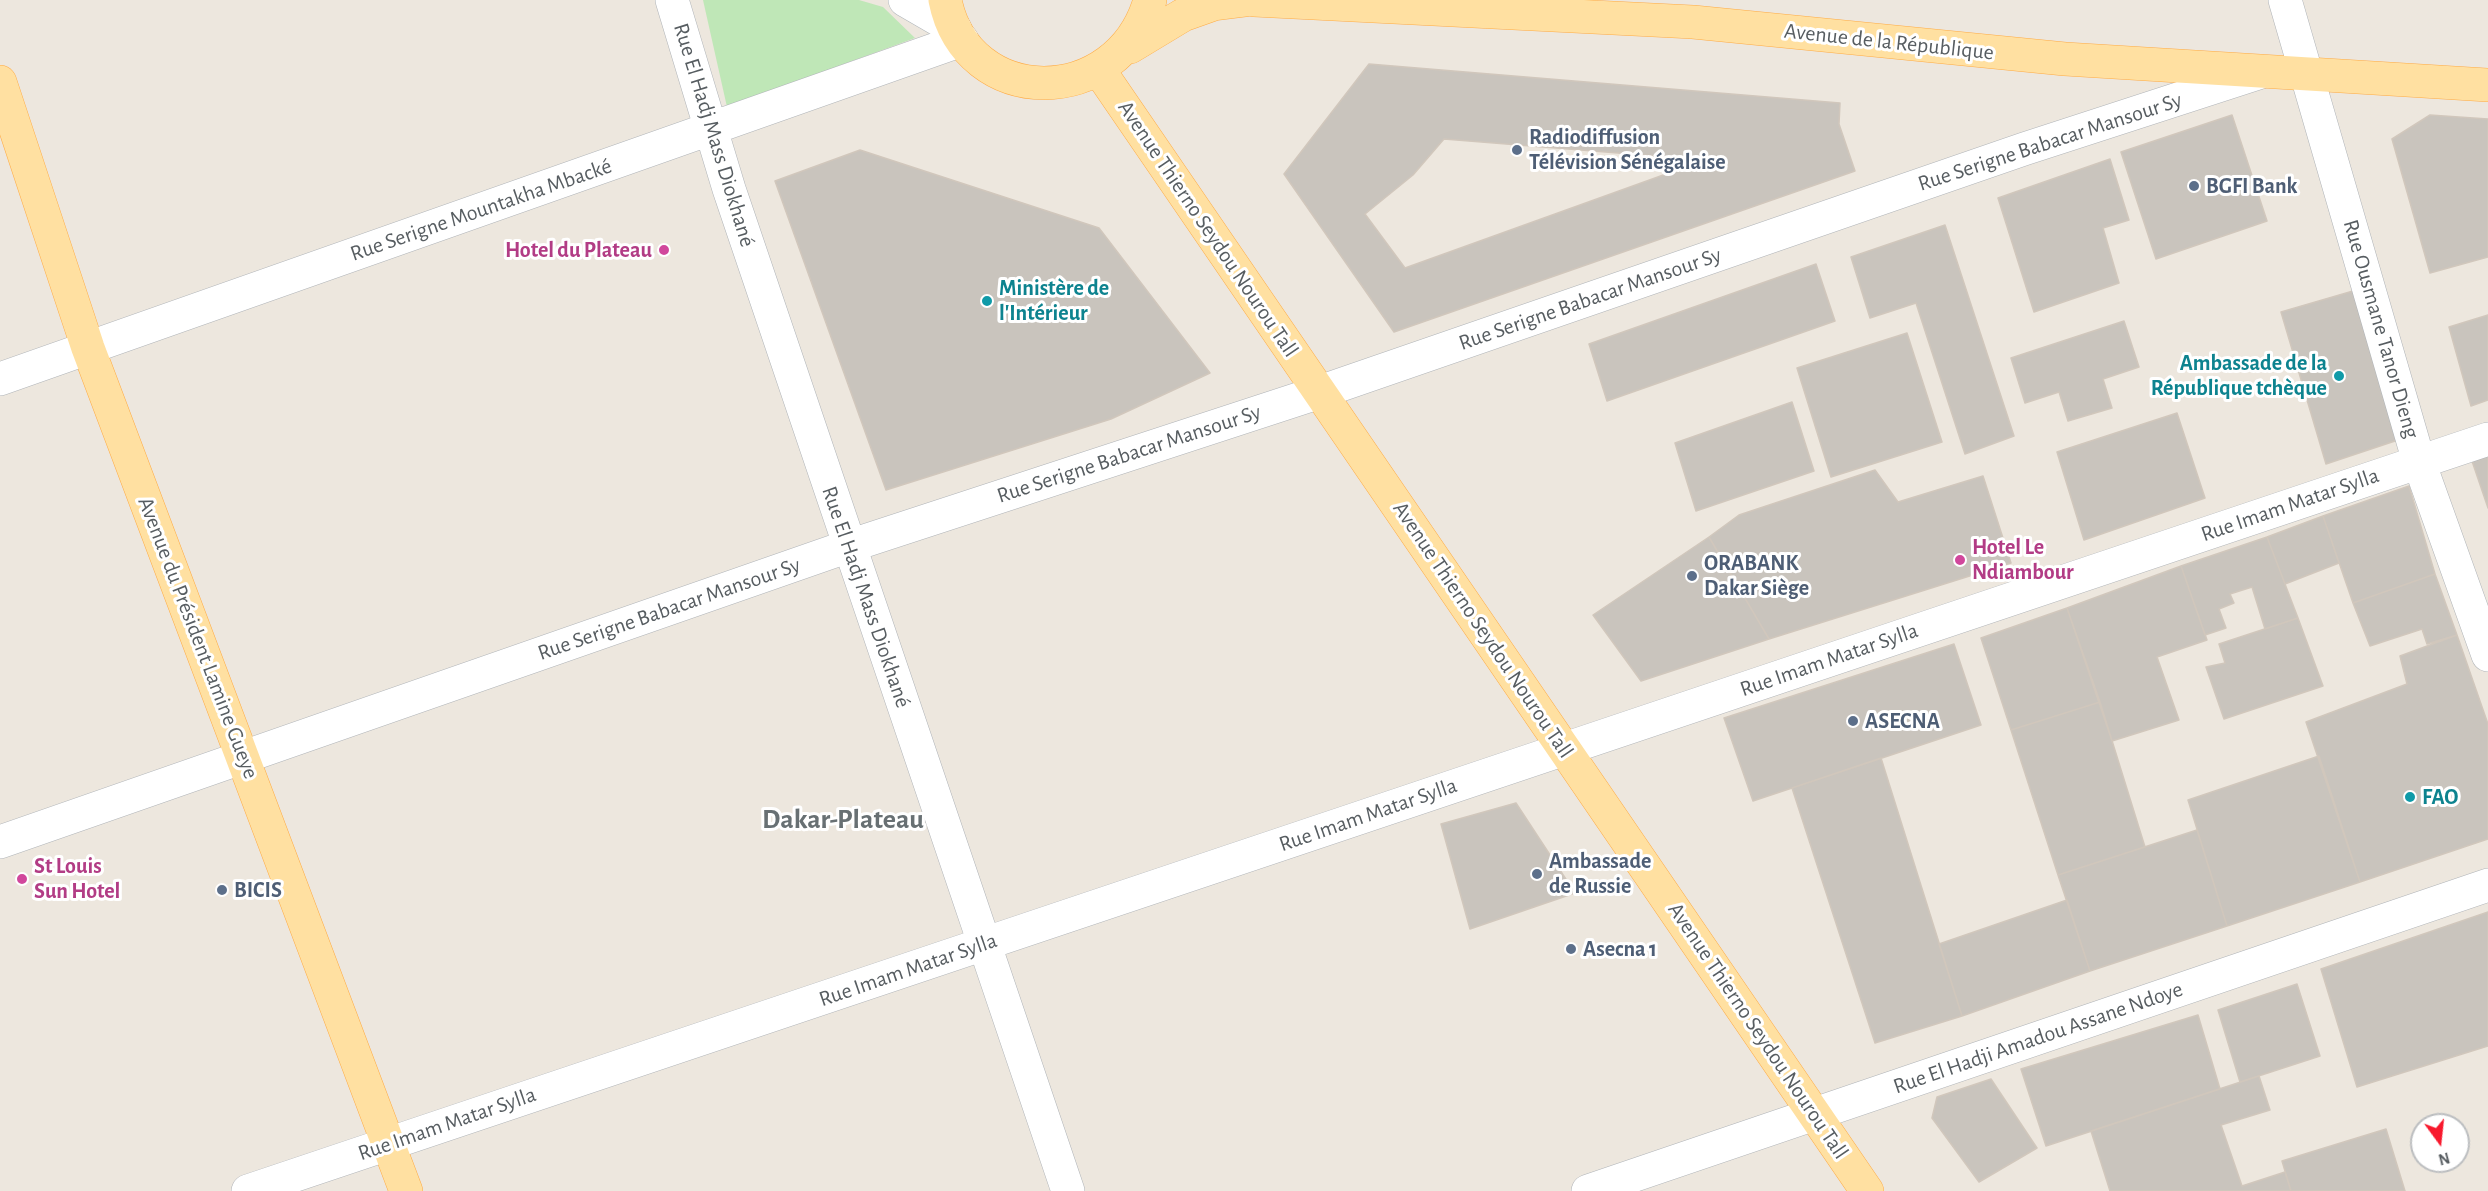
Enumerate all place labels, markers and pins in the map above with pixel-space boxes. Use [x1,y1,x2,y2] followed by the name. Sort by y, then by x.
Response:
[1529,124,1726,176] place label: Radiodiffusion Télévision Sénégalaise
[1510,143,1524,157] marker: Radiodiffusion Télévision Sénégalaise
[2206,173,2297,199] place label: BGFI Bank
[2187,179,2201,193] marker: BGFI Bank
[505,237,652,263] place label: Hotel du Plateau
[657,243,671,257] marker: Hotel du Plateau
[999,275,1109,326] place label: Ministère de l'Intérieur
[980,294,994,308] marker: Ministère de l'Intérieur
[2151,350,2327,402] place label: Ambassade de la République tchèque
[2332,369,2346,383] marker: Ambassade de la République tchèque
[1972,534,2074,586] place label: Hotel Le Ndiambour
[1704,550,1809,602] place label: ORABANK Dakar Siège
[1953,553,1967,567] marker: Hotel Le Ndiambour
[1685,569,1699,583] marker: ORABANK Dakar Siège
[1865,708,1940,734] place label: ASECNA
[1846,714,1860,728] marker: ASECNA
[2422,784,2458,810] place label: FAO
[2403,790,2417,804] marker: FAO
[1549,848,1651,900] place label: Ambassade de Russie
[34,853,120,904] place label: St Louis Sun Hotel
[1530,867,1544,881] marker: Ambassade de Russie
[15,872,29,886] marker: St Louis Sun Hotel
[234,877,282,903] place label: BICIS
[215,883,229,897] marker: BICIS
[1583,936,1657,962] place label: Asecna 1
[1564,942,1578,956] marker: Asecna 1

